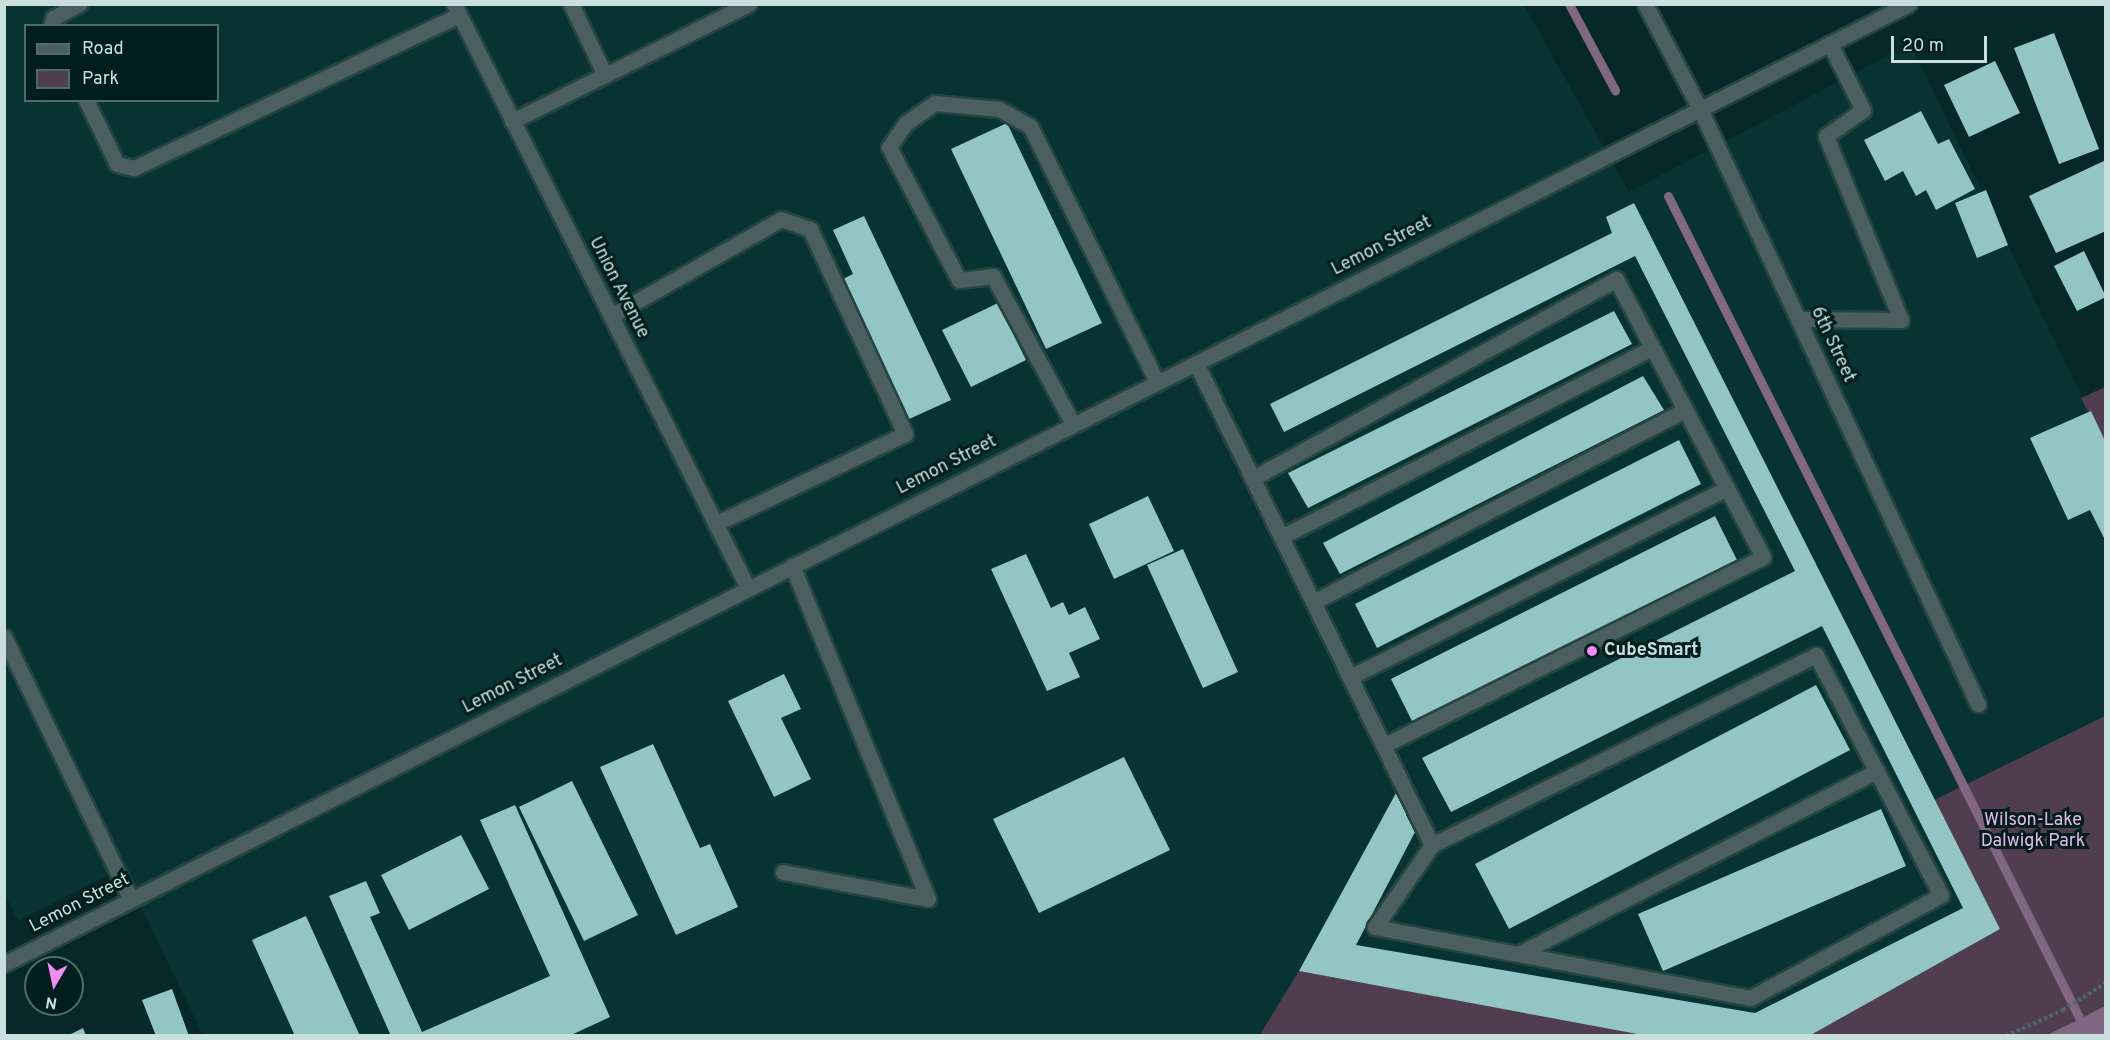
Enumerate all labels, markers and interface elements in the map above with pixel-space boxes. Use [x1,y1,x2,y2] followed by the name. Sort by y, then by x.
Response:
[24,24,219,102] legend
[1894,24,1990,62] scale bar
[1902,35,1944,58] text: 20 m
[82,38,124,61] text: Road
[82,68,119,91] text: Park
[1328,213,1436,281] street label: Lemon Street
[583,233,653,343] street label: Union Avenue
[1805,304,1859,386] street label: 6th Street
[893,432,1001,500] street label: Lemon Street
[1604,640,1698,662] place label: CubeSmart
[1585,644,1599,658] marker: CubeSmart
[459,651,567,719] street label: Lemon Street
[1981,811,2085,854] park label: Wilson-Lake Dalwigk Park
[26,870,134,938] street label: Lemon Street
[24,956,84,1016] north arrow
[44,991,59,1013] text: N

